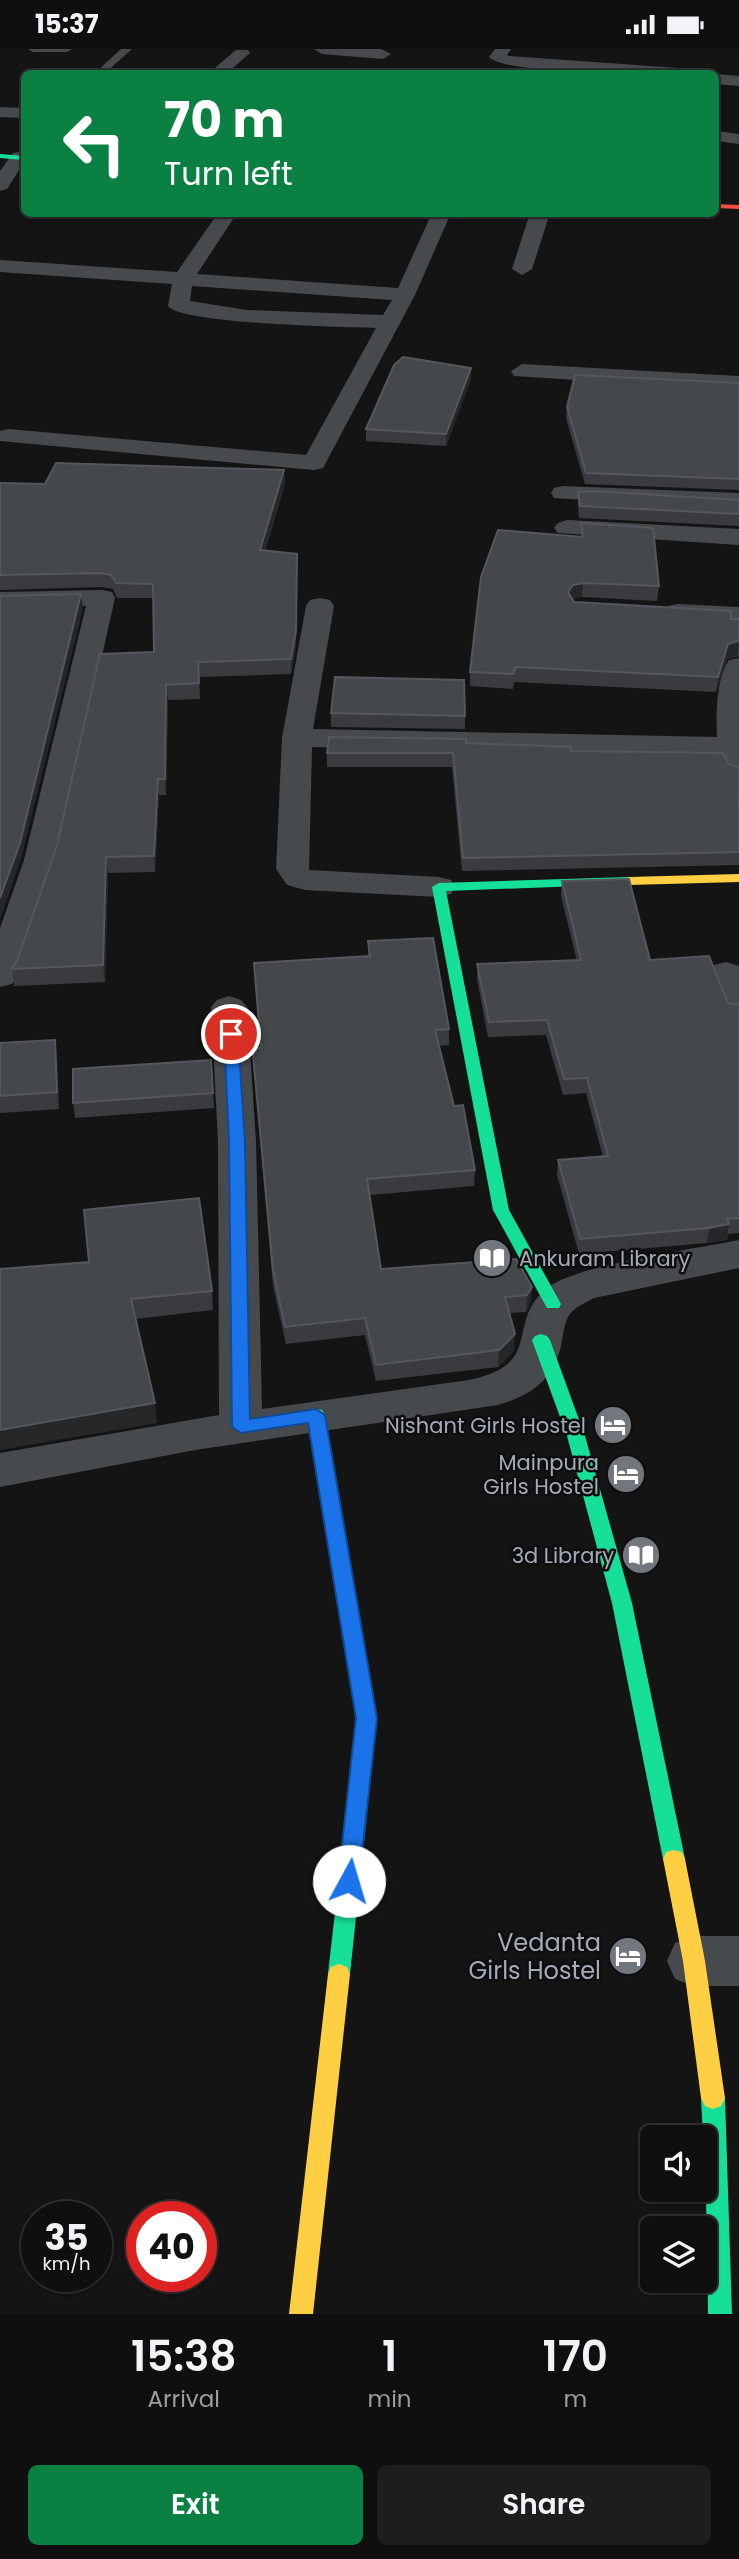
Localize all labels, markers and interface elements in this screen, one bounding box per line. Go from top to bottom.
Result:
text: 15:37 [35,6,99,42]
text: 70 m [164,86,284,154]
icon: left [49,98,140,189]
text: Turn left [164,151,293,196]
pin [201,1004,261,1064]
icon: arrive [212,1015,250,1053]
library icon: Ankuram Library [471,1237,513,1279]
place label: Ankuram Library [519,1244,690,1273]
hotel icon: Nishant Girls Hostel [592,1404,634,1446]
place label: Nishant Girls Hostel [385,1411,586,1440]
place label: Mainpura Girls Hostel [483,1448,599,1501]
hotel icon: Mainpura Girls Hostel [605,1453,647,1495]
library icon: 3d Library [620,1534,662,1576]
place label: 3d Library [512,1541,614,1570]
position arrow [312,1844,386,1918]
place label: Vedanta Girls Hostel [469,1926,601,1987]
hotel icon: Vedanta Girls Hostel [607,1935,649,1977]
map controls [640,2125,717,2293]
button: sound [640,2125,717,2202]
speed limit sign: 40 [126,2201,217,2292]
text: 35 [45,2213,88,2262]
button: layers [640,2216,717,2293]
text: km/h [43,2251,90,2276]
text: 15:38 [131,2327,236,2386]
text: 1 [382,2327,397,2386]
text: 170 [543,2327,608,2386]
text: Arrival [148,2383,220,2415]
text: min [368,2383,412,2415]
text: m [563,2383,587,2415]
button: Exit [28,2465,363,2545]
button: Share [377,2465,711,2545]

